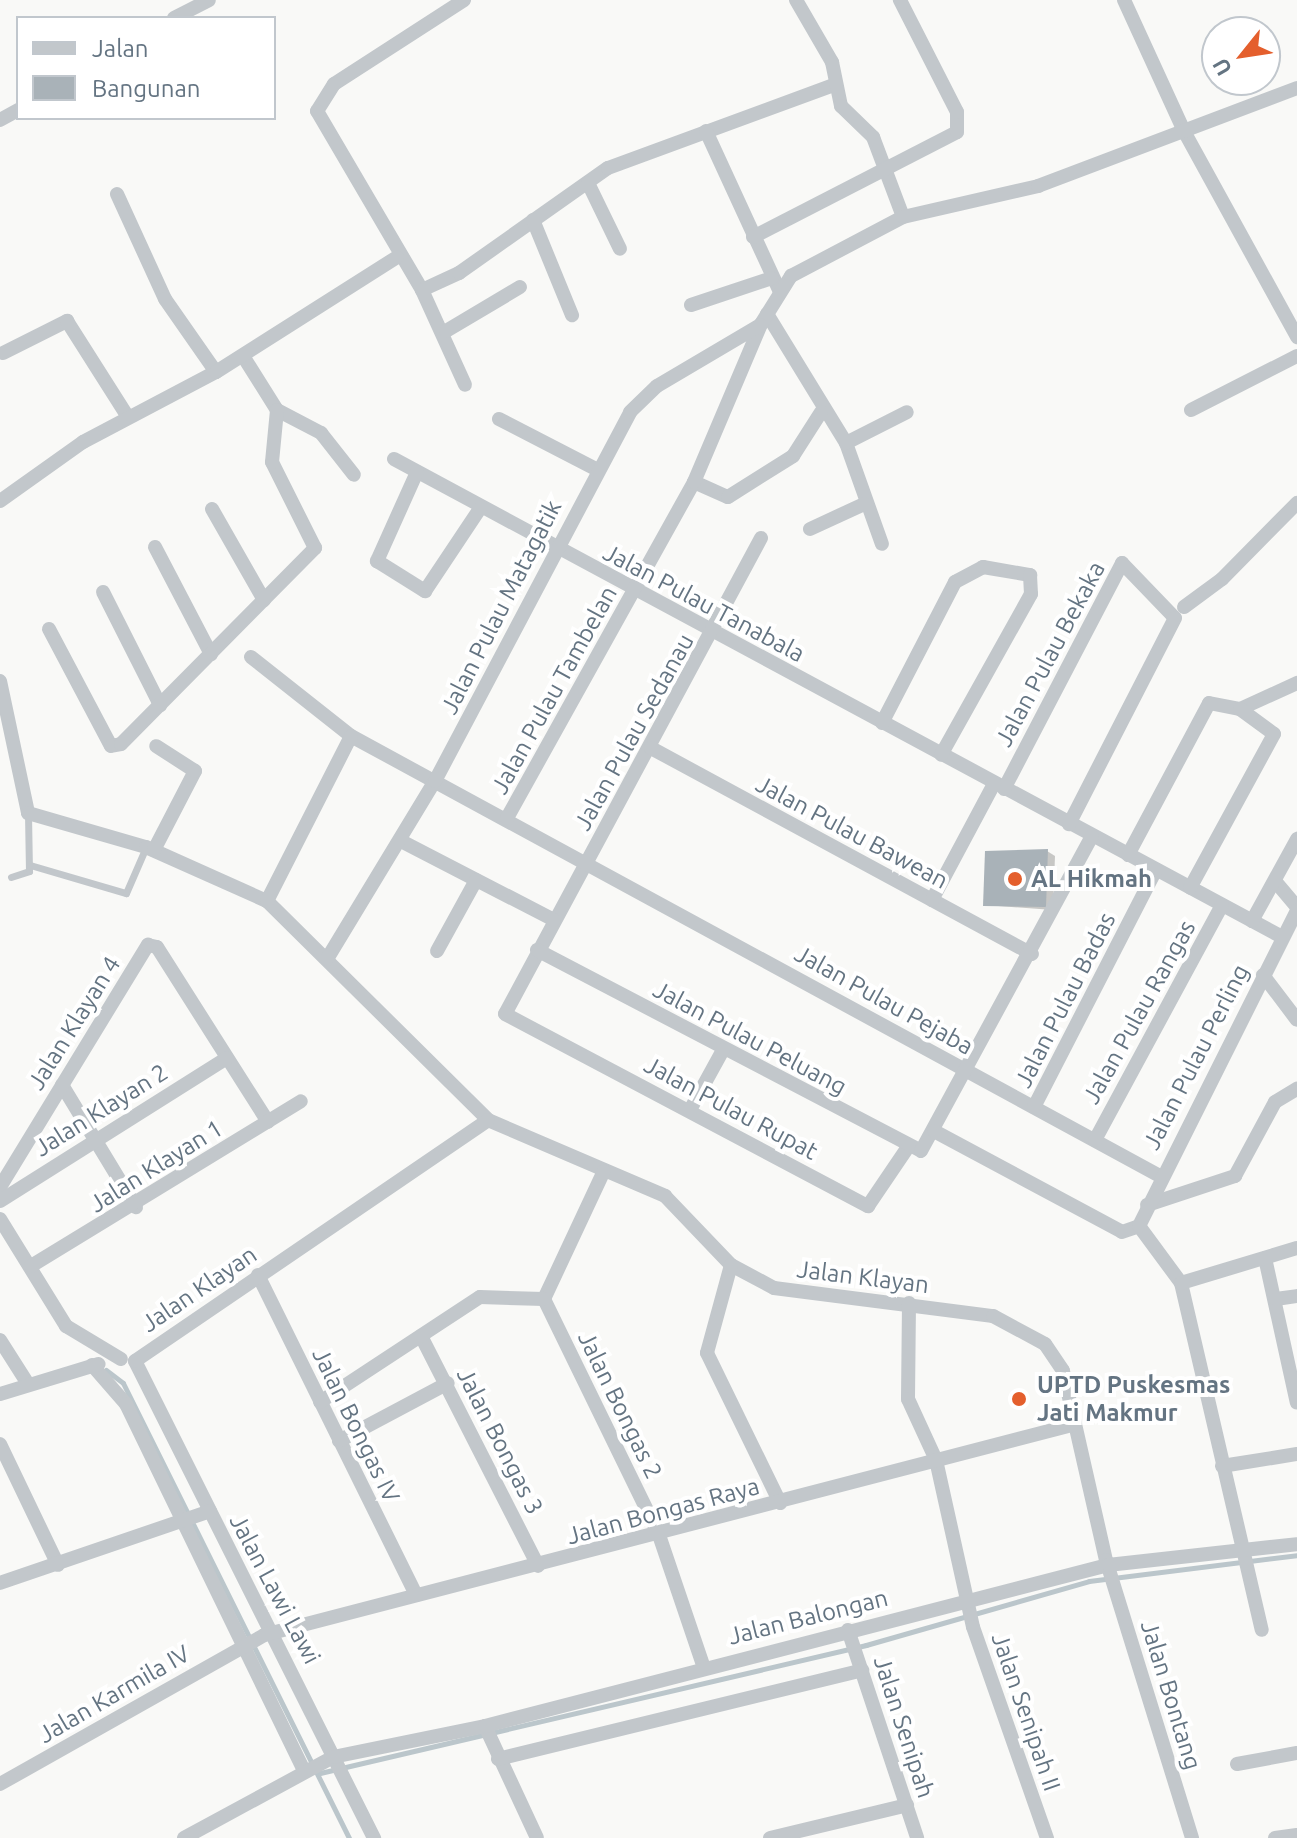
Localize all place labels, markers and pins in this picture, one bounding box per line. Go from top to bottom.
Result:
place label: AL Hikmah [1031,865,1152,893]
marker: AL Hikmah [1006,870,1024,888]
place label: UPTD Puskesmas Jati Makmur [1037,1371,1230,1427]
marker: UPTD Puskesmas Jati Makmur [1008,1388,1030,1410]

